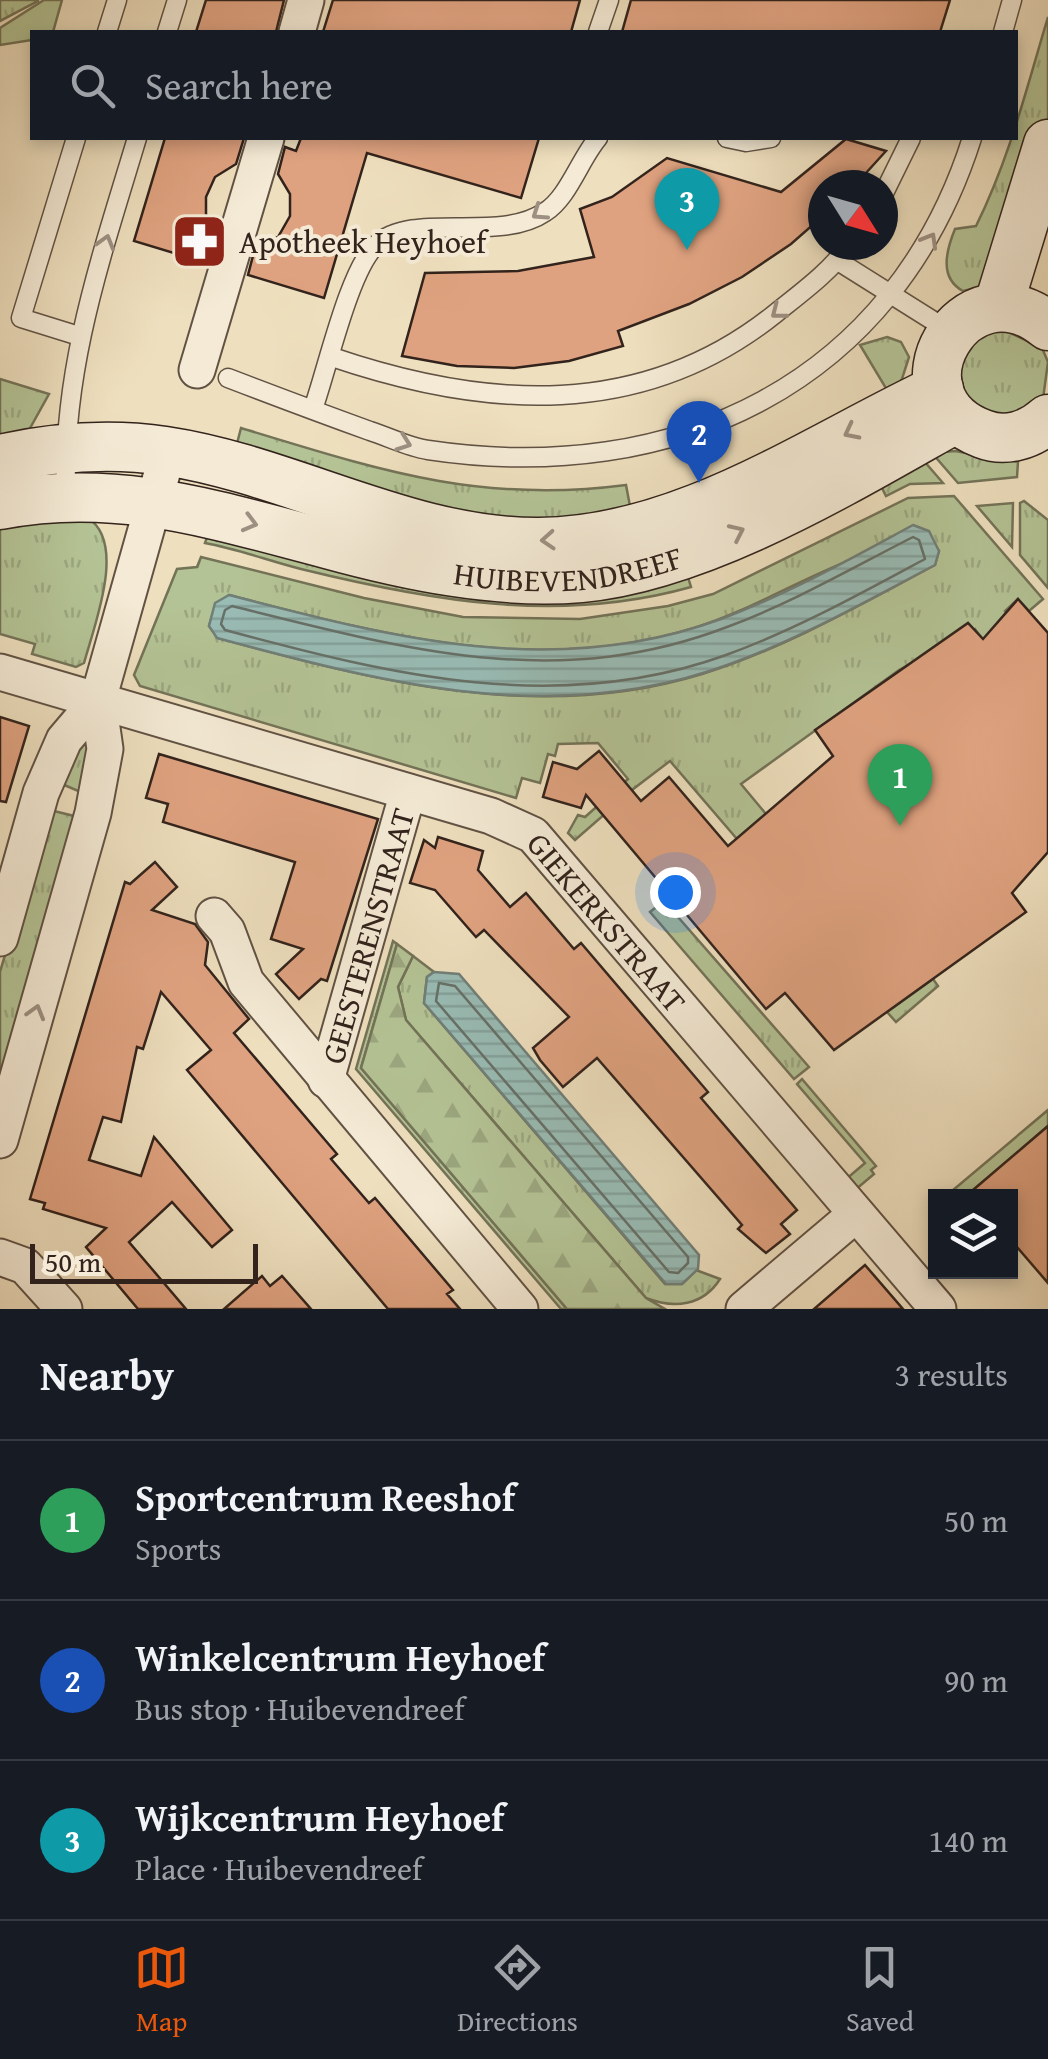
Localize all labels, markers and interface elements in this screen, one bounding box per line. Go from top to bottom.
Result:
search box [30,30,1018,140]
text: Search here [145,57,333,113]
icon: search [65,58,120,113]
pin: 3 [654,168,720,250]
north arrow [808,170,898,260]
one-way arrow [532,201,550,220]
pharmacy icon: Apotheek Heyhoef [170,211,230,271]
place label: Apotheek Heyhoef [239,218,490,265]
one-way arrow [918,232,938,250]
one-way arrow [94,234,115,251]
one-way arrow [771,300,789,317]
pin: 2 [666,400,732,483]
one-way arrow [844,420,862,439]
one-way arrow [395,431,412,452]
one-way arrow [241,512,258,533]
one-way arrow [727,524,745,544]
one-way arrow [540,529,556,551]
street label: HUIBEVENDREEF [451,533,689,603]
pin: 1 [868,744,932,826]
street label: GEESTERENSTRAAT [308,802,426,1069]
street label: GIEKERKSTRAAT [516,821,698,1023]
your location [650,867,701,918]
one-way arrow [25,1004,46,1022]
map controls [928,1189,1018,1279]
button: layers [928,1189,1018,1279]
scale bar [30,1239,258,1284]
text: 50 m [45,1241,101,1282]
text: Nearby [40,1344,174,1405]
text: 3 results [895,1351,1008,1398]
text: Sportcentrum Reeshof [135,1469,515,1525]
text: 1 [64,1497,81,1544]
text: 50 m [944,1497,1008,1544]
text: Sports [135,1525,221,1572]
text: Winkelcentrum Heyhoef [135,1629,545,1685]
text: 2 [64,1657,81,1704]
text: 90 m [944,1657,1008,1704]
text: Bus stop · Huibevendreef [135,1685,465,1732]
text: Wijkcentrum Heyhoef [135,1789,504,1845]
text: 3 [64,1817,81,1864]
text: 140 m [929,1817,1008,1864]
text: Place · Huibevendreef [135,1845,422,1892]
tab: Map [134,1940,189,2041]
tab: Directions [457,1940,578,2041]
tab: Saved [846,1940,914,2041]

